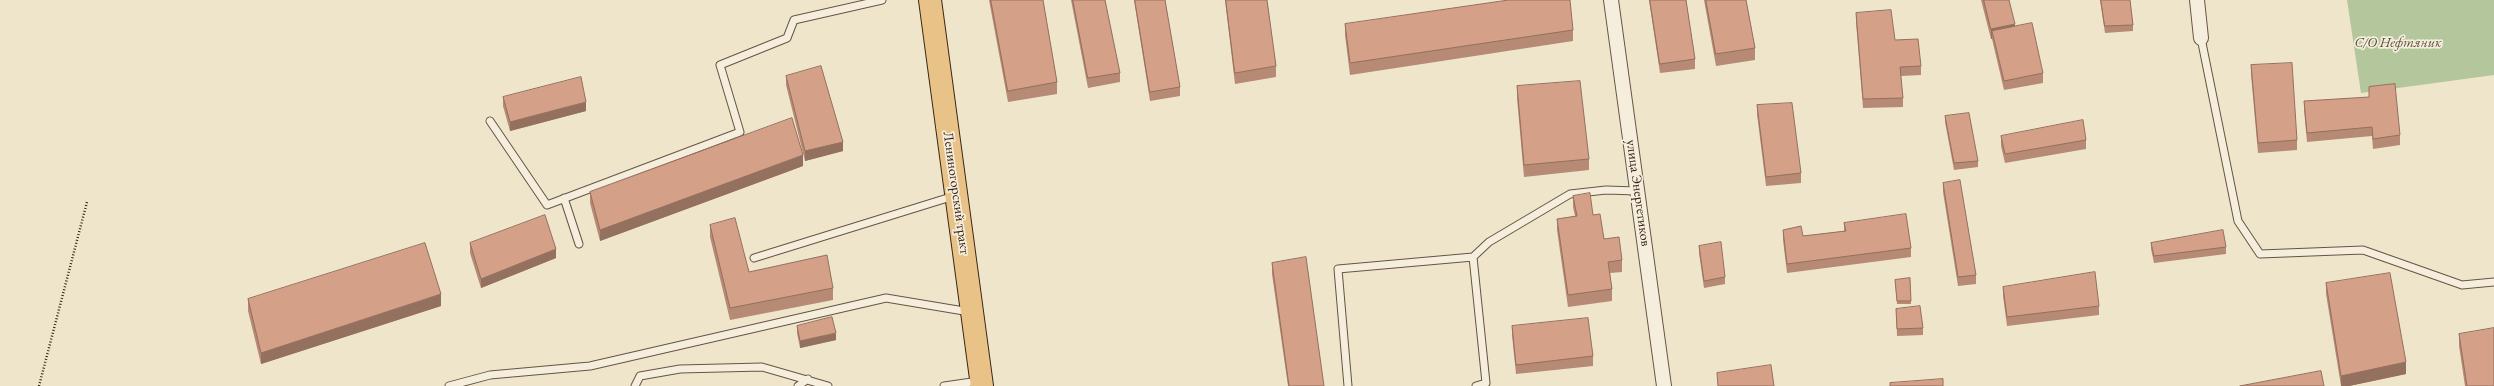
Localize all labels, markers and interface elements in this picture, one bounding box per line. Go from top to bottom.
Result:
park label: С/О Нефтяник [2354,35,2442,51]
street label: Лениногорский тракт [939,130,973,256]
street label: улица Энергетиков [1622,139,1654,247]

